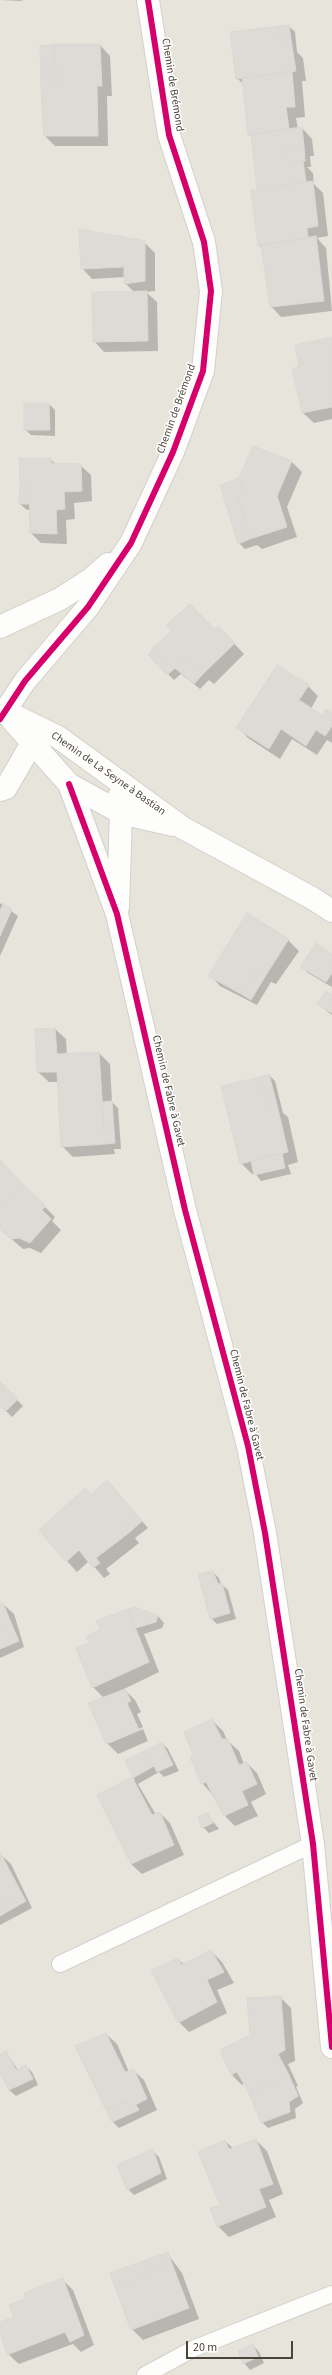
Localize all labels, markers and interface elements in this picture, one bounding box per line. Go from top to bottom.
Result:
street label: Chemin de Brémond [158,37,186,133]
street label: Chemin de Brémond [155,362,199,456]
street label: Chemin de La Seyne à Bastian [48,729,168,819]
street label: Chemin de Fabre à Gavet [149,1034,187,1148]
street label: Chemin de Fabre à Gavet [226,1348,266,1462]
street label: Chemin de Fabre à Gavet [291,1668,319,1782]
scale bar [188,2333,295,2359]
text: 20 m [193,2339,217,2356]

